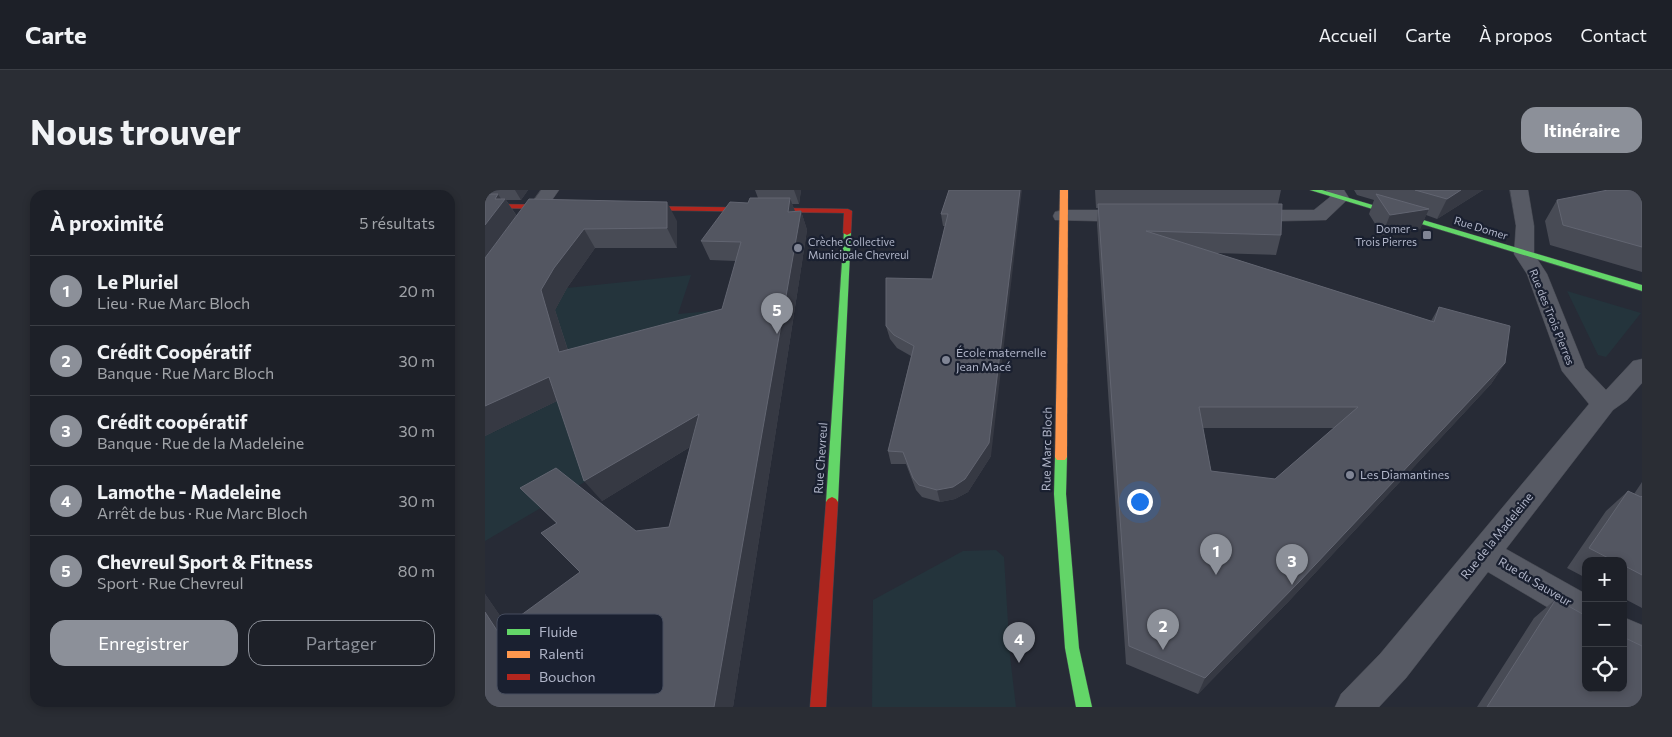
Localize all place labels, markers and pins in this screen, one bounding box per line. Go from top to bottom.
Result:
place label: Domer - Trois Pierres [1355,222,1417,248]
marker: Domer - Trois Pierres [1421,229,1433,241]
place label: Crèche Collective Municipale Chevreul [808,235,909,261]
marker: Crèche Collective Municipale Chevreul [792,242,804,254]
pin: 5 [761,293,793,334]
place label: École maternelle Jean Macé [956,345,1046,374]
marker: École maternelle Jean Macé [940,354,952,366]
place label: Les Diamantines [1360,467,1449,481]
marker: Les Diamantines [1344,469,1356,481]
pin: 1 [1200,534,1232,575]
pin: 3 [1276,544,1308,585]
pin: 2 [1147,609,1179,650]
pin: 4 [1003,622,1035,663]

